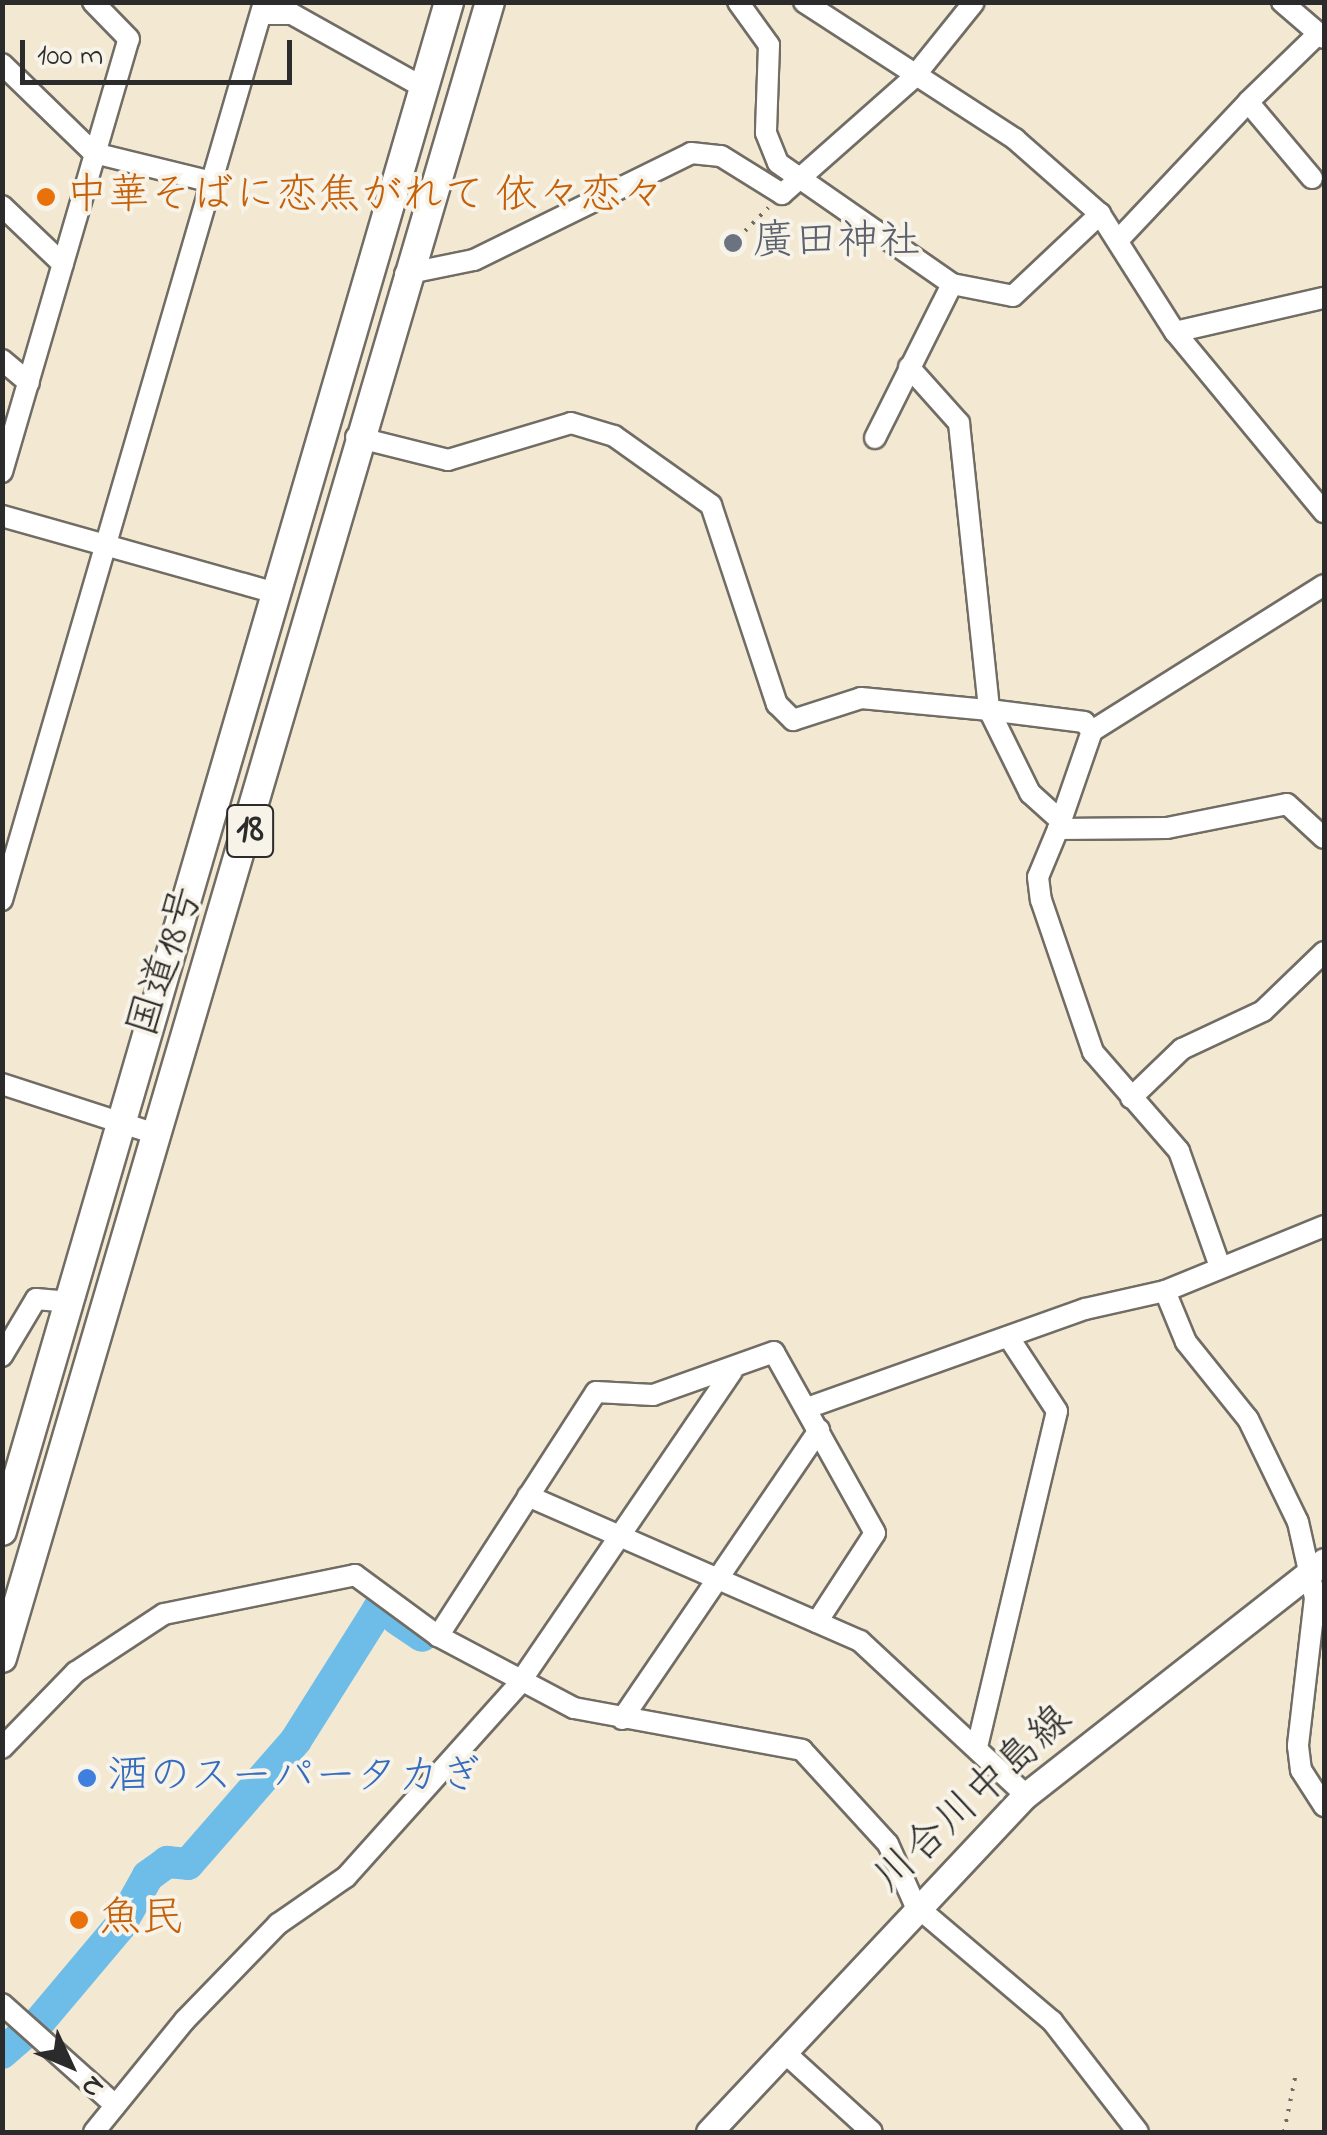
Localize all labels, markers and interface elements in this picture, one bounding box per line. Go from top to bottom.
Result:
scale bar [25,20,298,82]
text: 100 m [37,35,103,79]
place label: 中華そばに恋焦がれて 依々恋々 [66,172,664,222]
marker: 中華そばに恋焦がれて 依々恋々 [35,186,57,208]
place label: 廣田神社 [753,218,921,268]
marker: 廣田神社 [722,232,744,254]
road number: 18 [225,796,275,866]
street label: 国道18号 [119,880,215,1044]
street label: 川合川中島線 [865,1696,1083,1904]
place label: 酒のスーパータカぎ [107,1753,483,1803]
marker: 酒のスーパータカぎ [76,1767,98,1789]
place label: 魚民 [99,1895,183,1945]
marker: 魚民 [68,1909,90,1931]
north arrow [20,2015,120,2115]
text: N [71,2065,113,2107]

